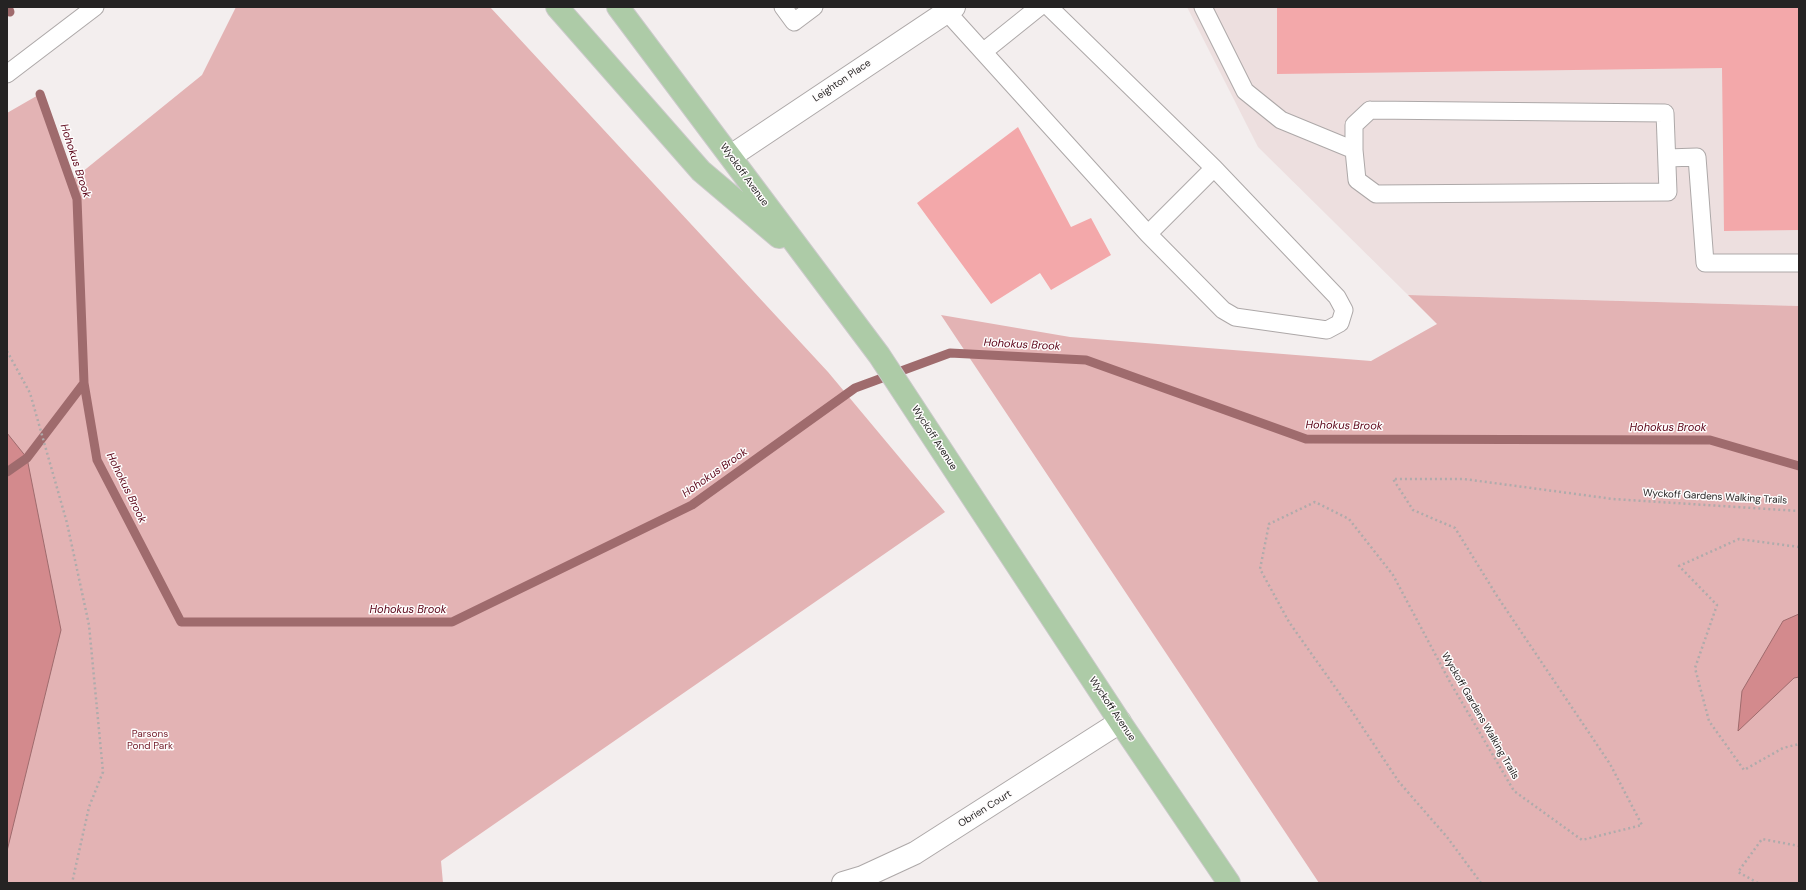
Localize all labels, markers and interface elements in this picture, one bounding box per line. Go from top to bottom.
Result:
street label: Leighton Place [811,57,873,105]
water label: Hohokus Brook [57,122,93,200]
street label: Wyckoff Avenue [717,141,771,209]
water label: Hohokus Brook [983,336,1061,354]
street label: Wyckoff Avenue [909,403,959,473]
water label: Hohokus Brook [1305,419,1383,433]
water label: Hohokus Brook [1630,421,1706,435]
water label: Hohokus Brook [680,446,750,500]
water label: Hohokus Brook [103,451,149,525]
street label: Wyckoff Gardens Walking Trails [1643,487,1787,507]
water label: Hohokus Brook [370,603,446,617]
street label: Wyckoff Gardens Walking Trails [1439,650,1521,782]
street label: Wyckoff Avenue [1086,675,1138,743]
park label: Parsons Pond Park [127,728,173,752]
street label: Obrien Court [956,788,1014,830]

